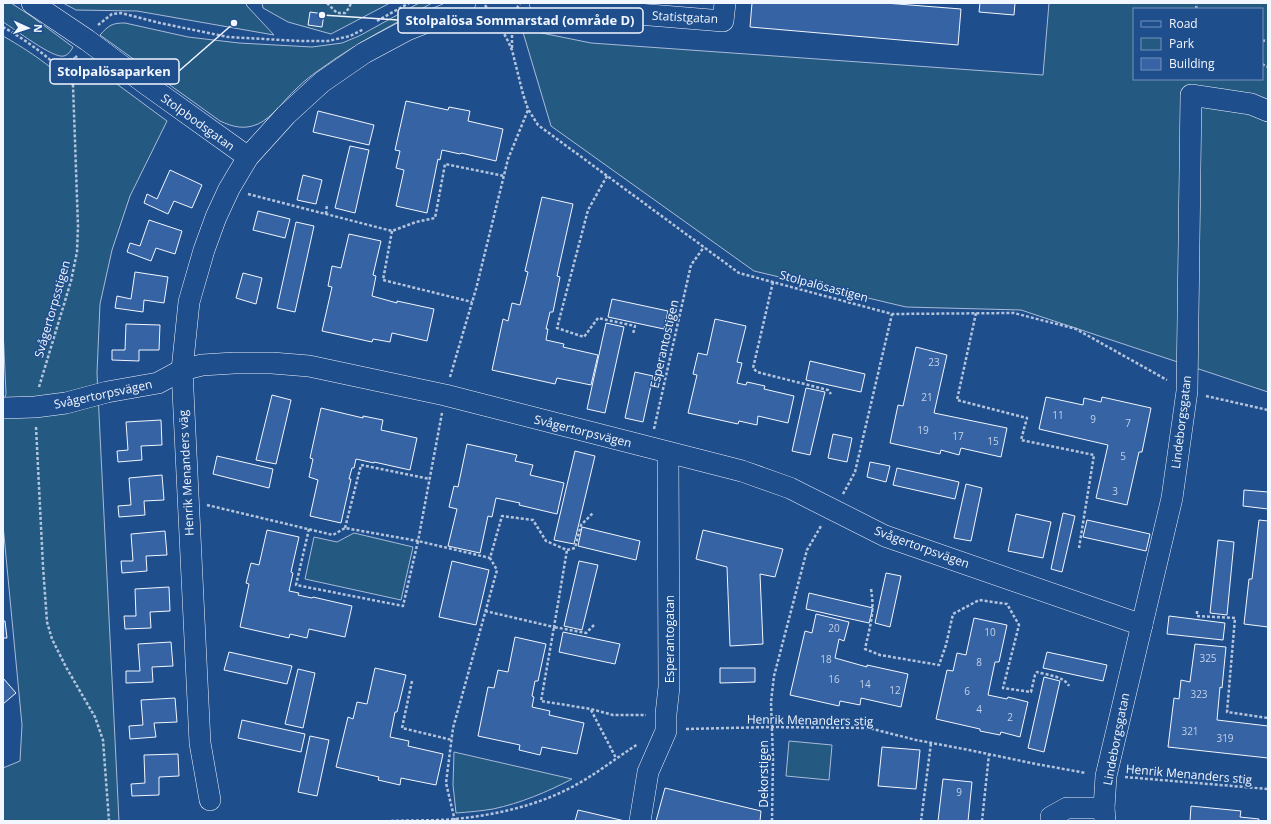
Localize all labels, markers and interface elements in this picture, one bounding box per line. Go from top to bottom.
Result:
street label: Statistgatan [651,7,719,27]
north arrow [8,8,48,48]
callout: Stolpalösa Sommarstad (område D) [398,8,643,33]
legend [1133,8,1263,80]
text: Stolpalösa Sommarstad (område D) [406,11,634,29]
text: Road [1169,15,1198,32]
text: N [31,24,46,33]
text: Park [1169,35,1195,52]
text: Building [1169,55,1215,72]
callout: Stolpalösaparken [50,59,179,84]
text: Stolpalösaparken [57,62,171,80]
street label: Stolpbodsgatan [158,89,238,155]
street label: Svågertorpsstigen [30,258,74,360]
street label: Stolpalösastigen [778,266,870,306]
street label: Esperantostigen [646,298,682,390]
house number: 23 [928,355,940,369]
street label: Lindeborgsgatan [1167,374,1195,470]
street label: Svågertorpsvägen [52,375,154,413]
house number: 21 [921,390,933,404]
house number: 11 [1052,408,1064,422]
street label: Henrik Menanders väg [174,409,198,536]
street label: Svågertorpsvägen [532,411,634,451]
house number: 9 [1090,412,1096,426]
house number: 7 [1125,416,1131,430]
house number: 19 [917,423,929,437]
house number: 17 [952,429,964,443]
house number: 15 [987,434,999,448]
house number: 5 [1120,449,1126,463]
house number: 3 [1112,484,1118,498]
street label: Svågertorpsvägen [872,522,972,572]
street label: Esperantogatan [661,595,678,683]
house number: 20 [828,621,840,635]
house number: 10 [984,625,996,639]
house number: 325 [1199,651,1217,665]
house number: 18 [820,652,832,666]
house number: 8 [976,655,982,669]
house number: 16 [828,672,840,686]
house number: 14 [859,677,871,691]
house number: 12 [889,683,901,697]
house number: 6 [964,684,970,698]
house number: 323 [1190,687,1208,701]
street label: Lindeborgsgatan [1099,691,1133,787]
house number: 4 [976,702,982,716]
street label: Henrik Menanders stig [747,710,874,730]
house number: 2 [1007,710,1013,724]
house number: 321 [1181,724,1199,738]
house number: 319 [1216,731,1234,745]
street label: Dekorstigen [755,740,772,808]
street label: Henrik Menanders stig [1125,760,1253,788]
house number: 9 [956,785,962,799]

